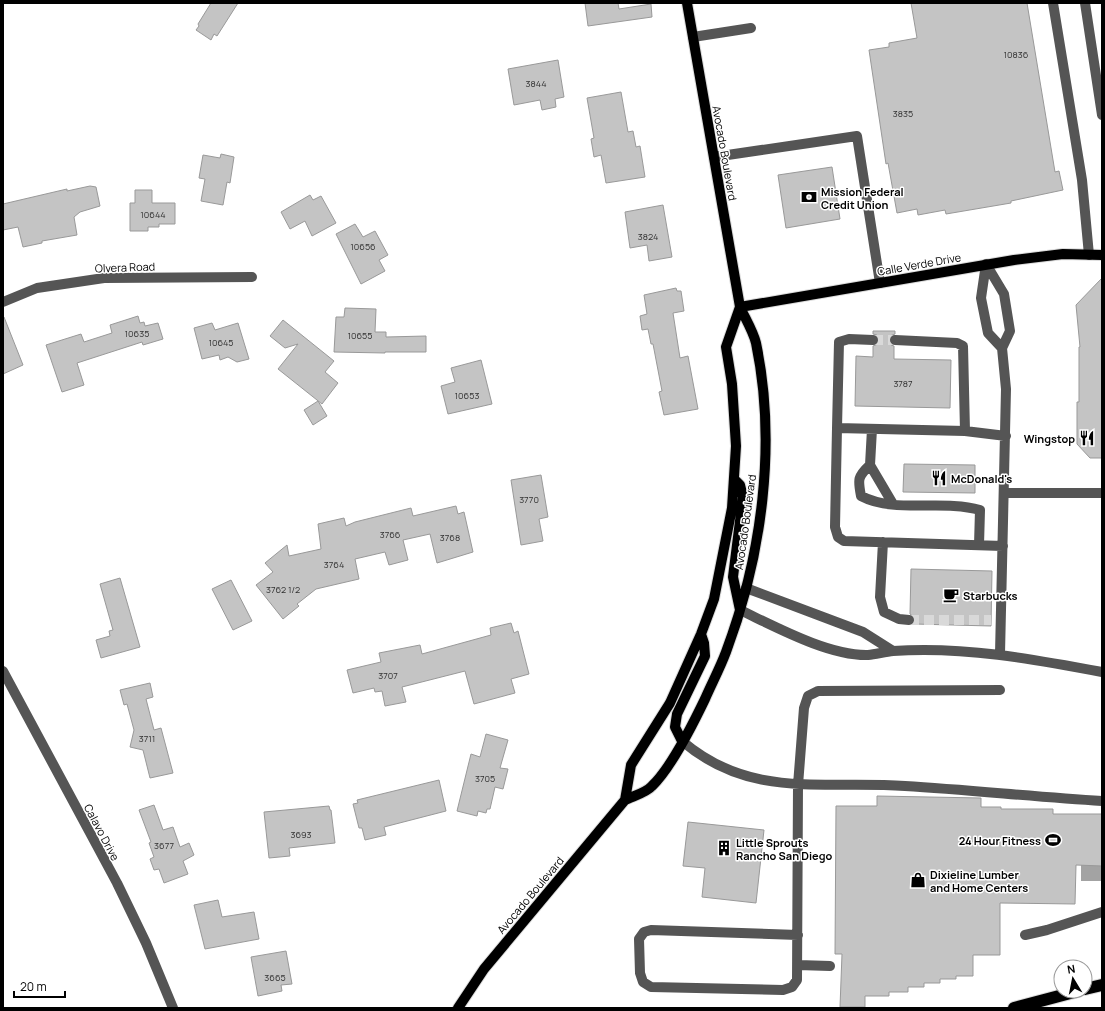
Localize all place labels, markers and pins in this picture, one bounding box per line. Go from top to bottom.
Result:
place label: Mission Federal Credit Union [821,184,904,212]
bank icon: Mission Federal Credit Union [800,188,818,206]
restaurant icon: Wingstop [1078,429,1096,447]
place label: Wingstop [1024,431,1075,446]
restaurant icon: McDonald's [930,469,948,487]
place label: McDonald's [951,471,1012,486]
cafe icon: Starbucks [942,586,960,604]
place label: Starbucks [963,588,1018,603]
sports icon: 24 Hour Fitness [1044,831,1062,849]
place label: 24 Hour Fitness [959,833,1041,848]
place label: Little Sprouts Rancho San Diego [736,835,832,863]
building icon: Little Sprouts Rancho San Diego [715,839,733,857]
place label: Dixieline Lumber and Home Centers [930,867,1028,895]
shop icon: Dixieline Lumber and Home Centers [909,871,927,889]

